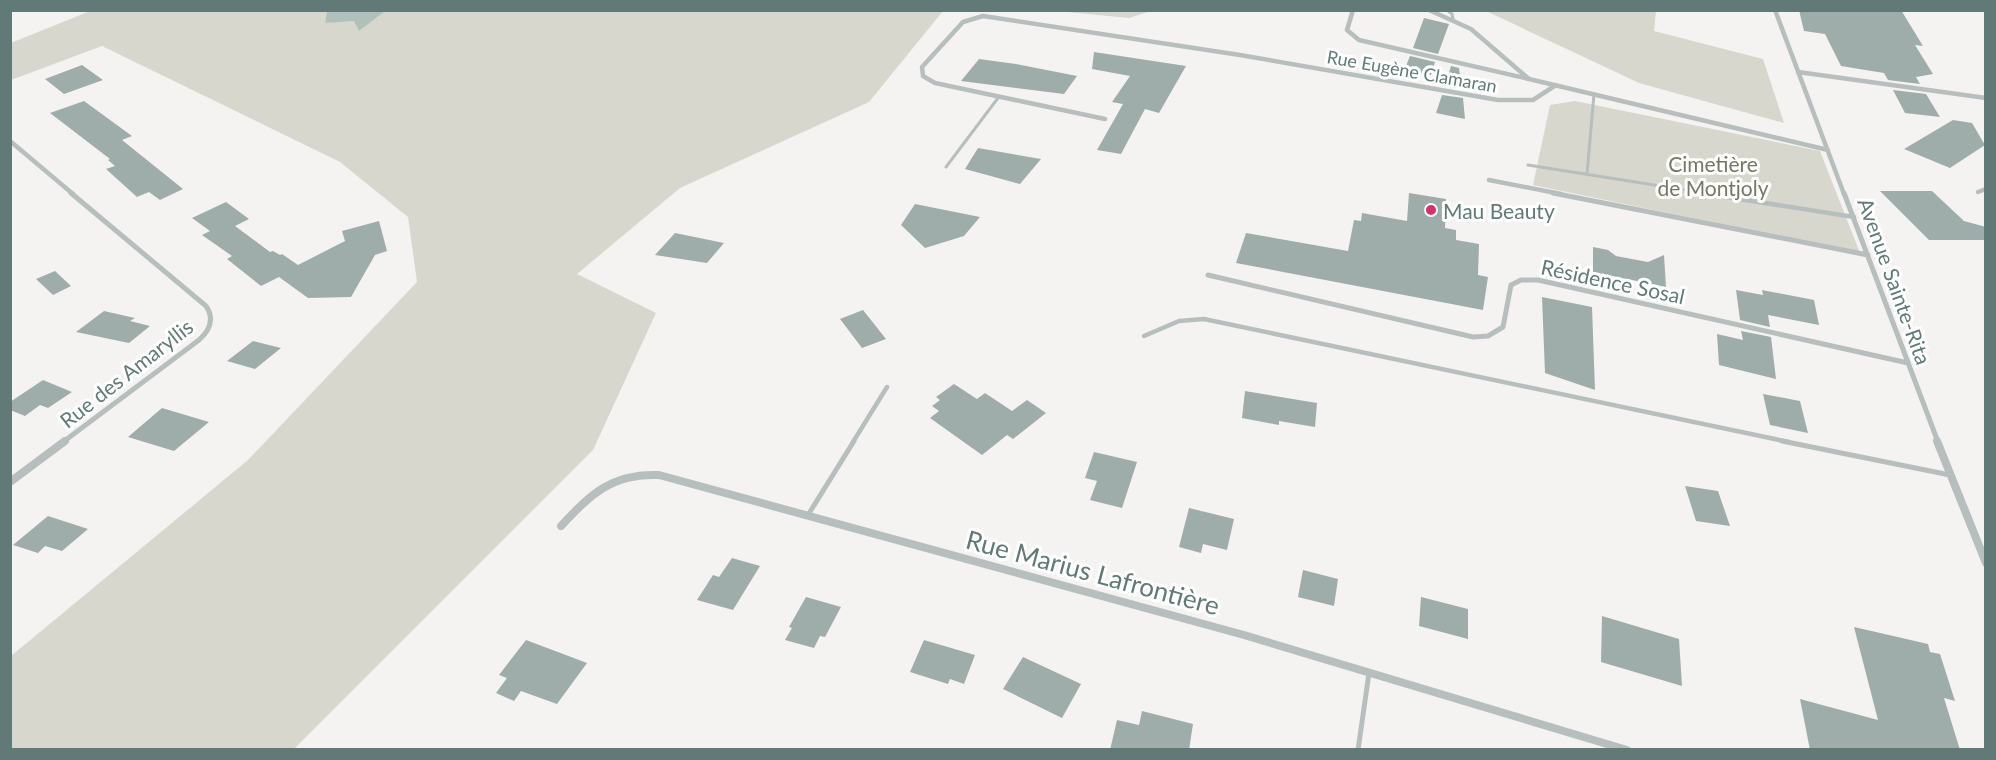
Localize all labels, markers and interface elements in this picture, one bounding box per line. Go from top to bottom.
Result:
street label: Rue Eugène Clamaran [1325,45,1499,97]
park label: Cimetière de Montjoly [1657,151,1769,200]
street label: Avenue Sainte-Rita [1853,194,1937,368]
place label: Mau Beauty [1443,198,1555,223]
marker: Mau Beauty [1424,203,1438,217]
street label: Résidence Sosal [1539,254,1687,308]
street label: Rue des Amaryllis [55,313,197,433]
street label: Rue Marius Lafrontière [963,523,1223,621]

